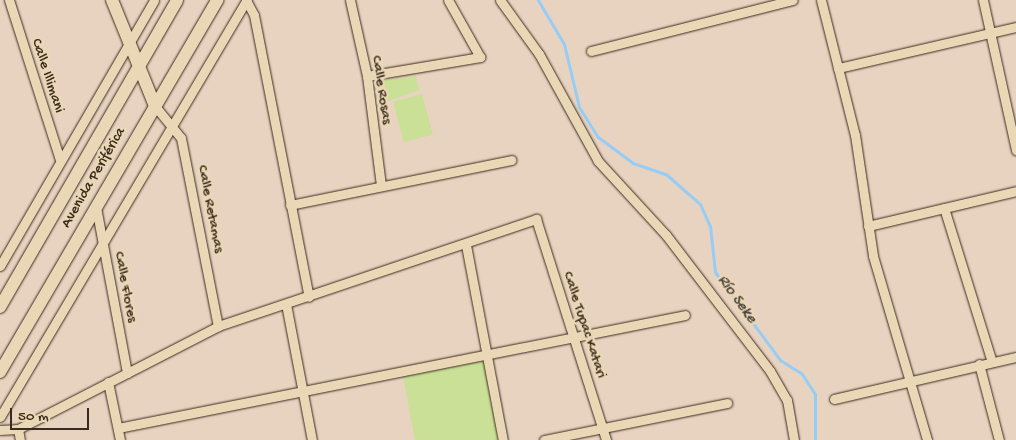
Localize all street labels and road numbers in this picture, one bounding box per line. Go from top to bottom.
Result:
street label: Calle Illimani [27,37,67,115]
street label: Calle Rosas [367,54,395,126]
street label: Avenida Periférica [58,125,130,231]
street label: Calle Retamas [193,164,227,254]
street label: Calle Flores [109,250,141,324]
street label: Calle Tupac Katari [558,269,610,381]

